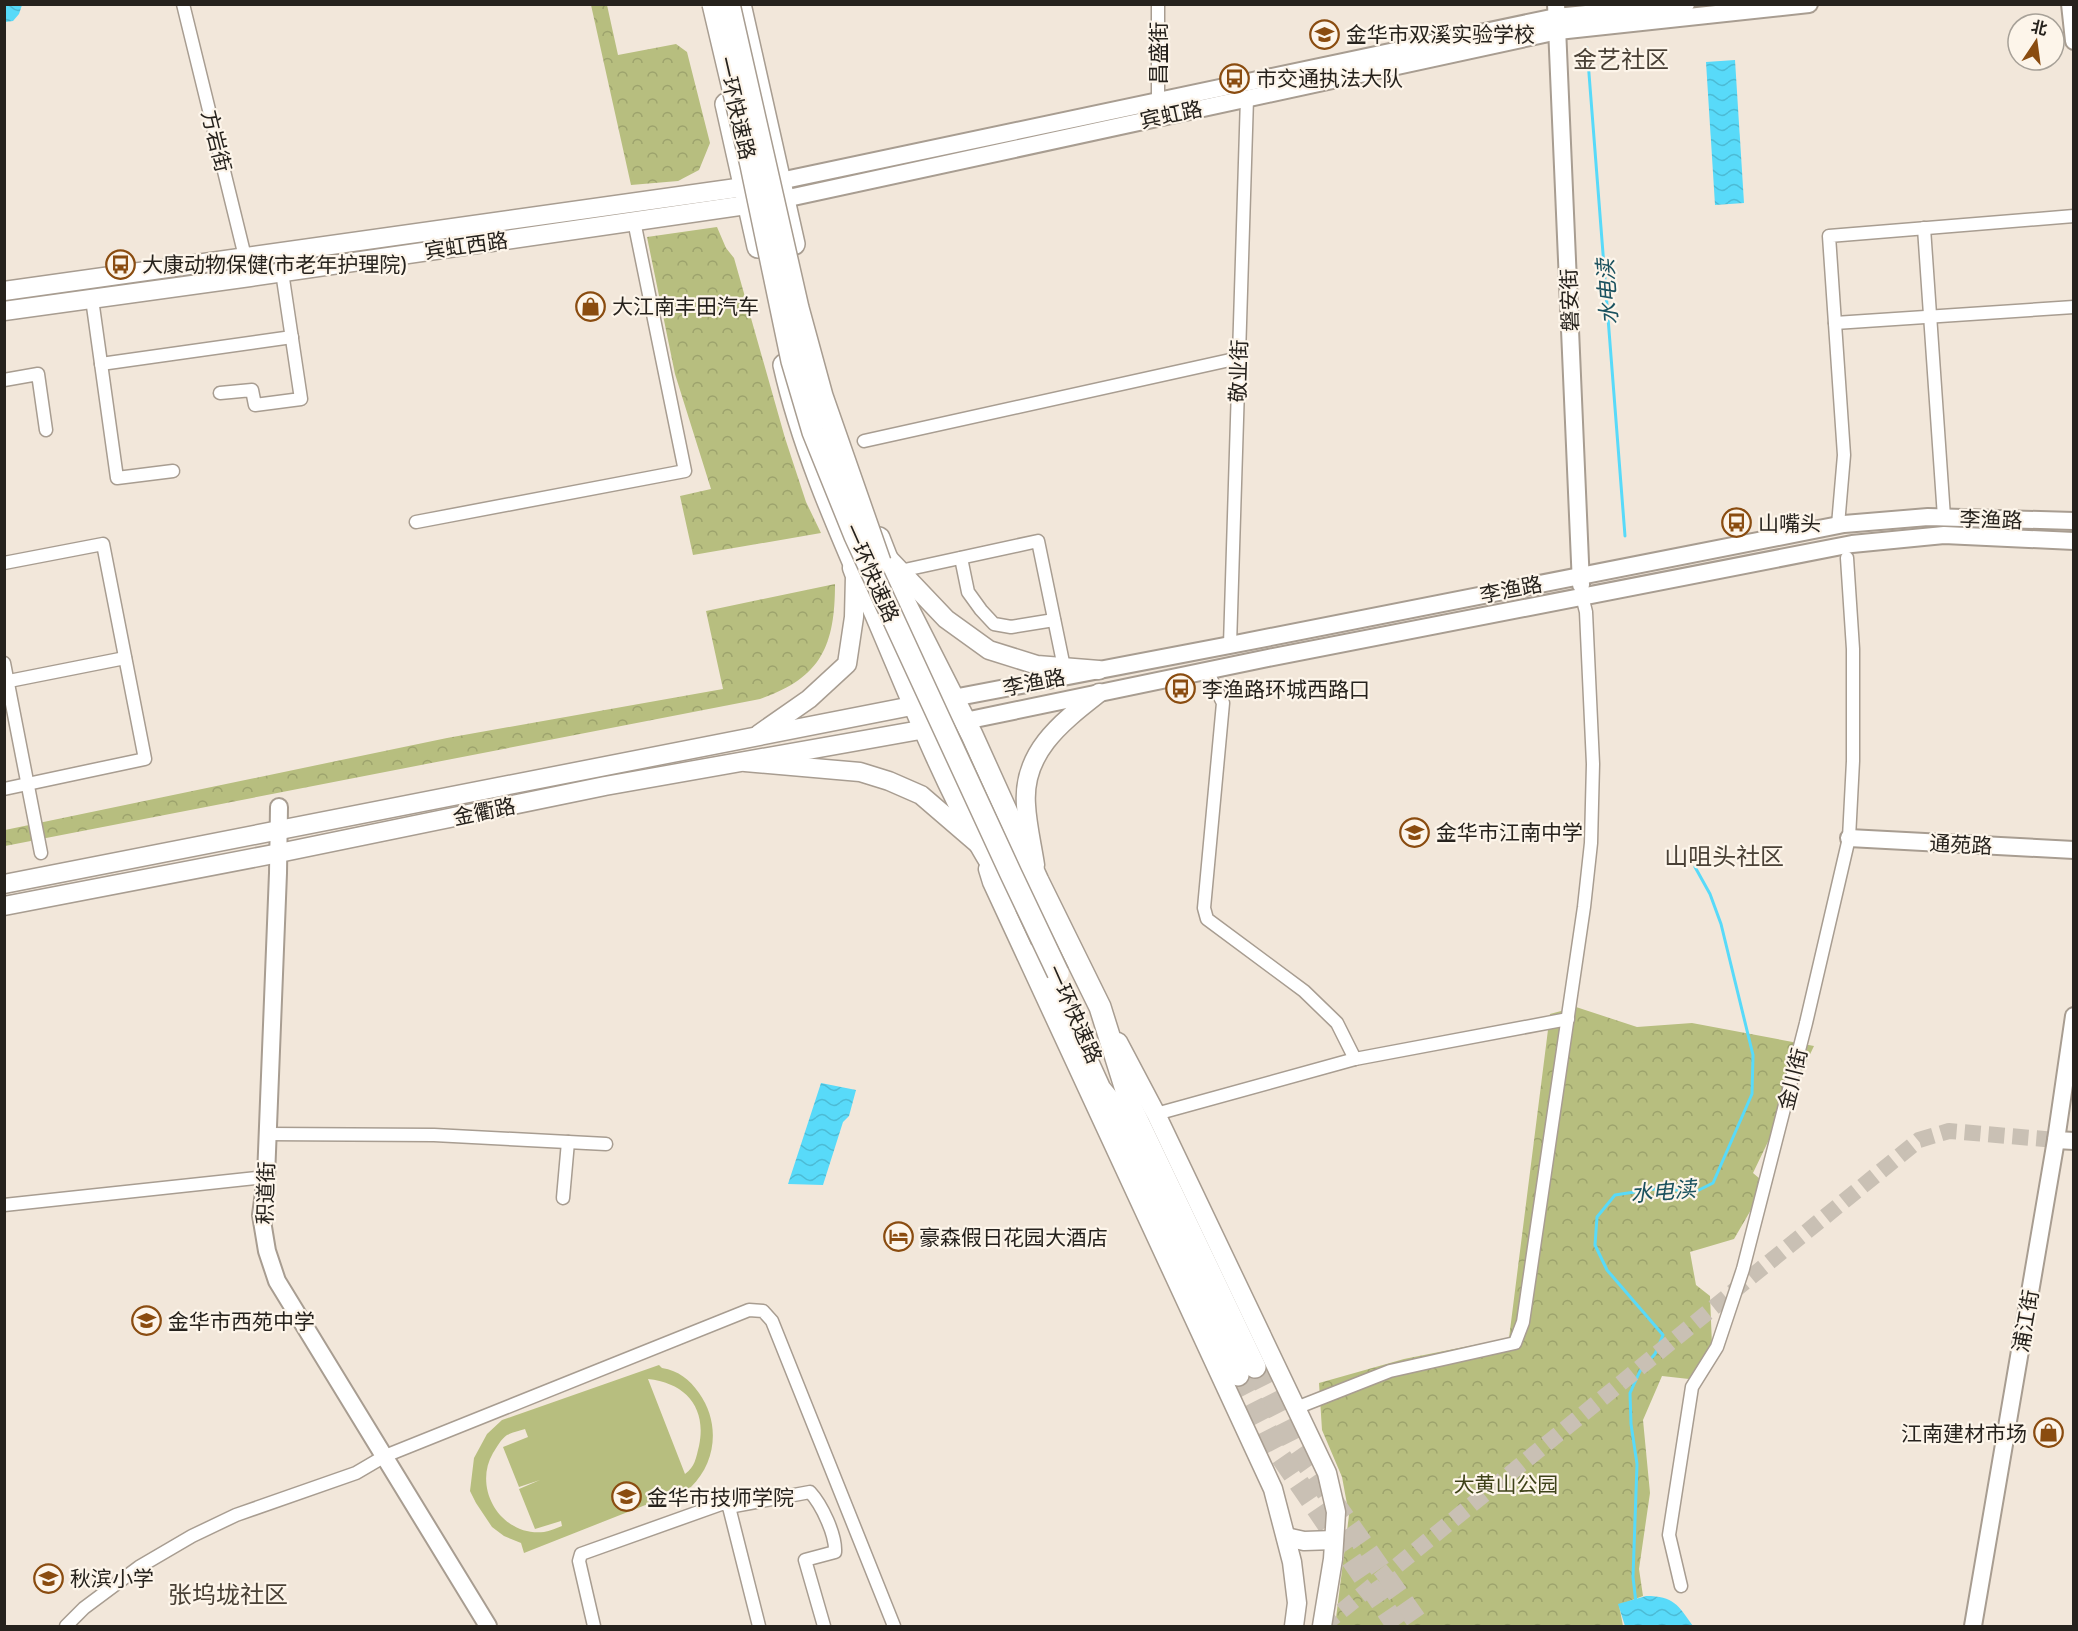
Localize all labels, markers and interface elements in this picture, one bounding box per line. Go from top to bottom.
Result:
north arrow [2006,12,2066,72]
text: 北 [2029,15,2050,40]
school or university icon: 金华市双溪实验学校 [1309,18,1341,50]
place label: 金华市双溪实验学校 [1346,20,1535,48]
street label: 昌盛街 [1144,22,1172,85]
district label: 金艺社区 [1573,42,1669,75]
street label: 一环快速路 [712,54,762,162]
bus stop icon: 市交通执法大队 [1219,62,1251,94]
place label: 市交通执法大队 [1256,64,1403,92]
street label: 宾虹路 [1137,94,1205,134]
street label: 方岩街 [196,107,238,175]
street label: 宾虹西路 [422,225,510,265]
bus stop icon: 大康动物保健(市老年护理院) [105,248,137,280]
place label: 大康动物保健(市老年护理院) [142,250,407,278]
water label: 水电渎 [1589,256,1623,326]
street label: 磐安街 [1554,268,1584,332]
shop icon: 大江南丰田汽车 [575,290,607,322]
place label: 大江南丰田汽车 [612,292,759,320]
street label: 敬业街 [1223,339,1253,403]
street label: 李渔路 [1959,504,2023,534]
bus stop icon: 山嘴头 [1721,507,1753,539]
place label: 山嘴头 [1758,509,1821,537]
street label: 一环快速路 [838,519,906,627]
street label: 李渔路 [1477,569,1545,609]
street label: 李渔路 [1000,662,1068,702]
bus stop icon: 李渔路环城西路口 [1165,673,1197,705]
place label: 李渔路环城西路口 [1202,675,1370,703]
street label: 金衢路 [450,791,518,831]
school or university icon: 金华市江南中学 [1399,816,1431,848]
place label: 金华市江南中学 [1436,818,1583,846]
street label: 通苑路 [1929,828,1993,860]
district label: 山咀头社区 [1664,839,1784,872]
street label: 一环快速路 [1041,960,1109,1068]
street label: 金川街 [1771,1045,1813,1113]
street label: 积道街 [250,1161,280,1225]
water label: 水电渎 [1629,1172,1699,1208]
hotel icon: 豪森假日花园大酒店 [882,1221,914,1253]
place label: 豪森假日花园大酒店 [919,1223,1108,1251]
street label: 浦江街 [2006,1288,2044,1354]
school or university icon: 金华市西苑中学 [131,1305,163,1337]
place label: 金华市西苑中学 [168,1307,315,1335]
shop icon: 江南建材市场 [2032,1417,2064,1449]
place label: 江南建材市场 [1901,1419,2027,1447]
park label: 大黄山公园 [1454,1470,1559,1498]
school or university icon: 金华市技师学院 [610,1481,642,1513]
place label: 金华市技师学院 [647,1483,794,1511]
school or university icon: 秋滨小学 [33,1562,65,1594]
place label: 秋滨小学 [70,1564,154,1592]
district label: 张坞垅社区 [168,1577,288,1610]

